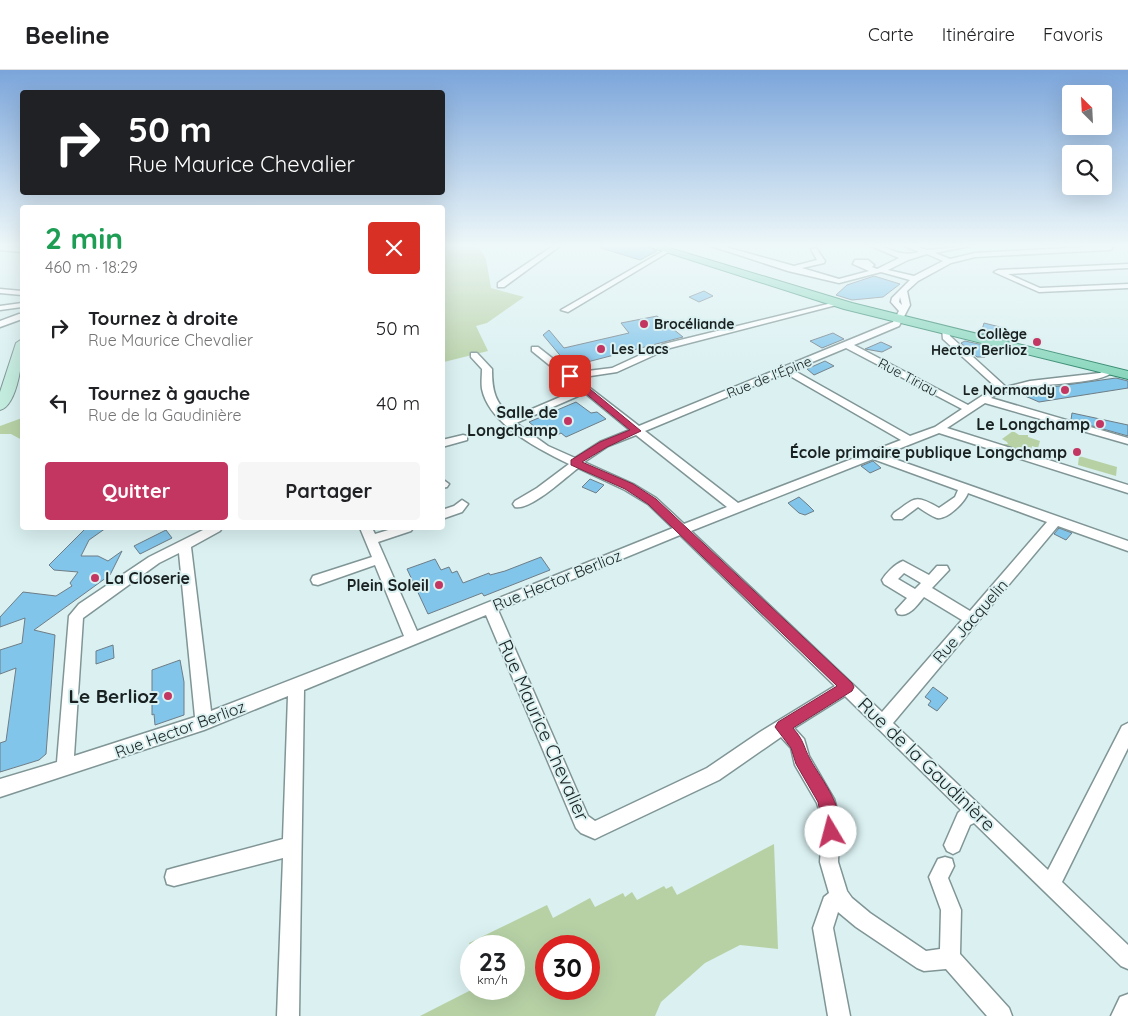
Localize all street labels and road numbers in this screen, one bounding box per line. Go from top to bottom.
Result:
street label: Rue de l'Épine [724,352,814,402]
street label: Rue Tiriau [875,354,941,400]
street label: Rue Hector Berlioz [490,545,624,615]
street label: Rue Jacquelin [928,575,1012,667]
street label: Rue Maurice Chevalier [493,636,595,825]
street label: Rue de la Gaudinière [853,692,1001,836]
street label: Rue Hector Berlioz [112,696,248,762]

